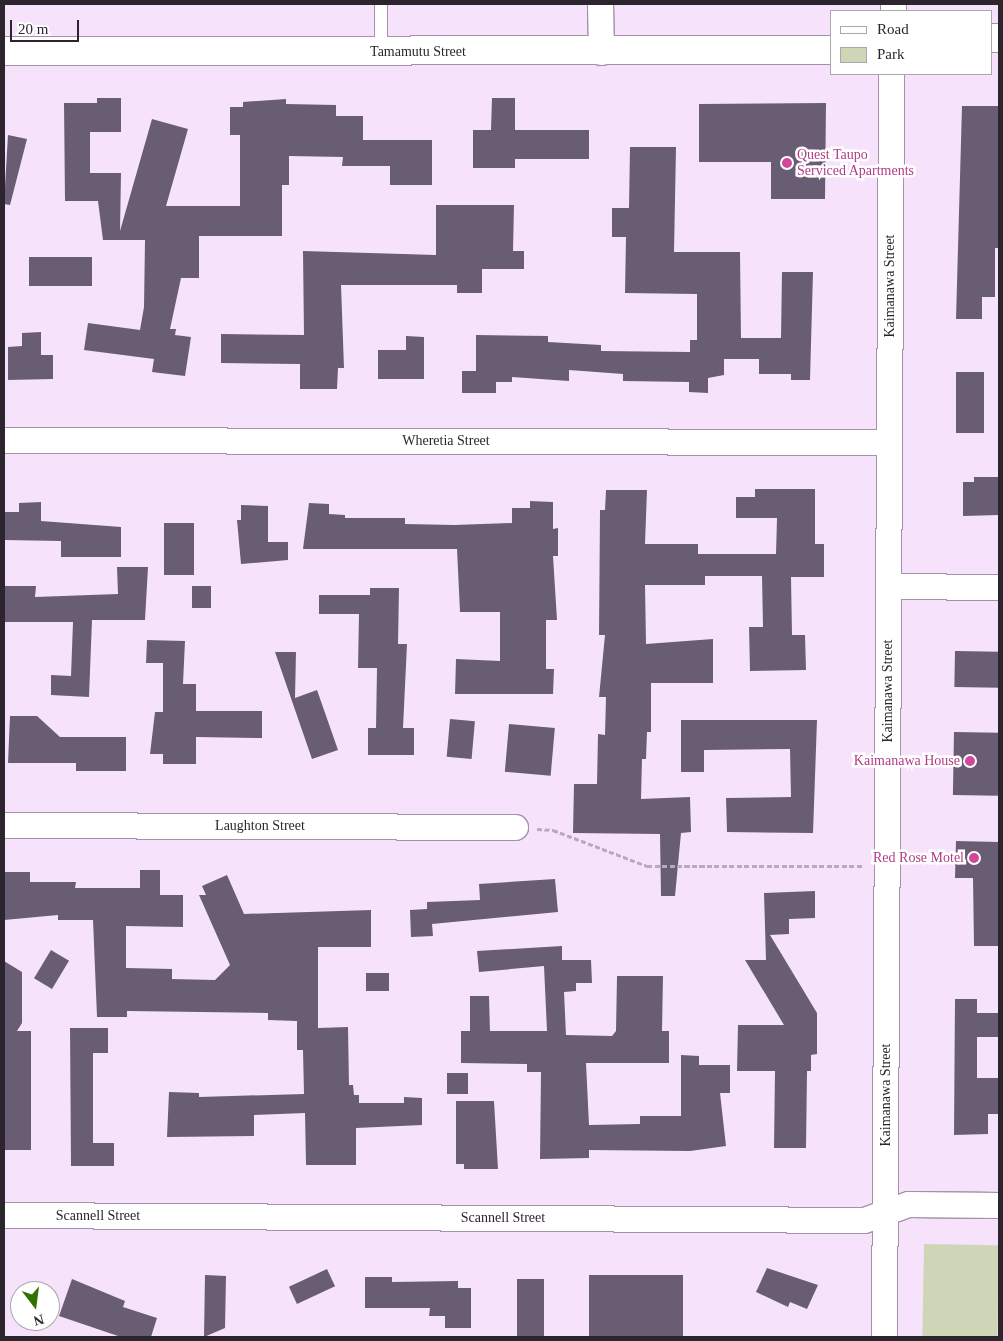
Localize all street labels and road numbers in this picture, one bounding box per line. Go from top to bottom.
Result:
street label: Tamamutu Street [370,44,466,60]
street label: Kaimanawa Street [882,234,898,338]
street label: Wheretia Street [402,433,490,449]
street label: Kaimanawa Street [880,639,896,743]
street label: Laughton Street [215,818,305,834]
street label: Kaimanawa Street [878,1043,894,1147]
street label: Scannell Street [56,1208,140,1224]
street label: Scannell Street [461,1210,545,1226]

